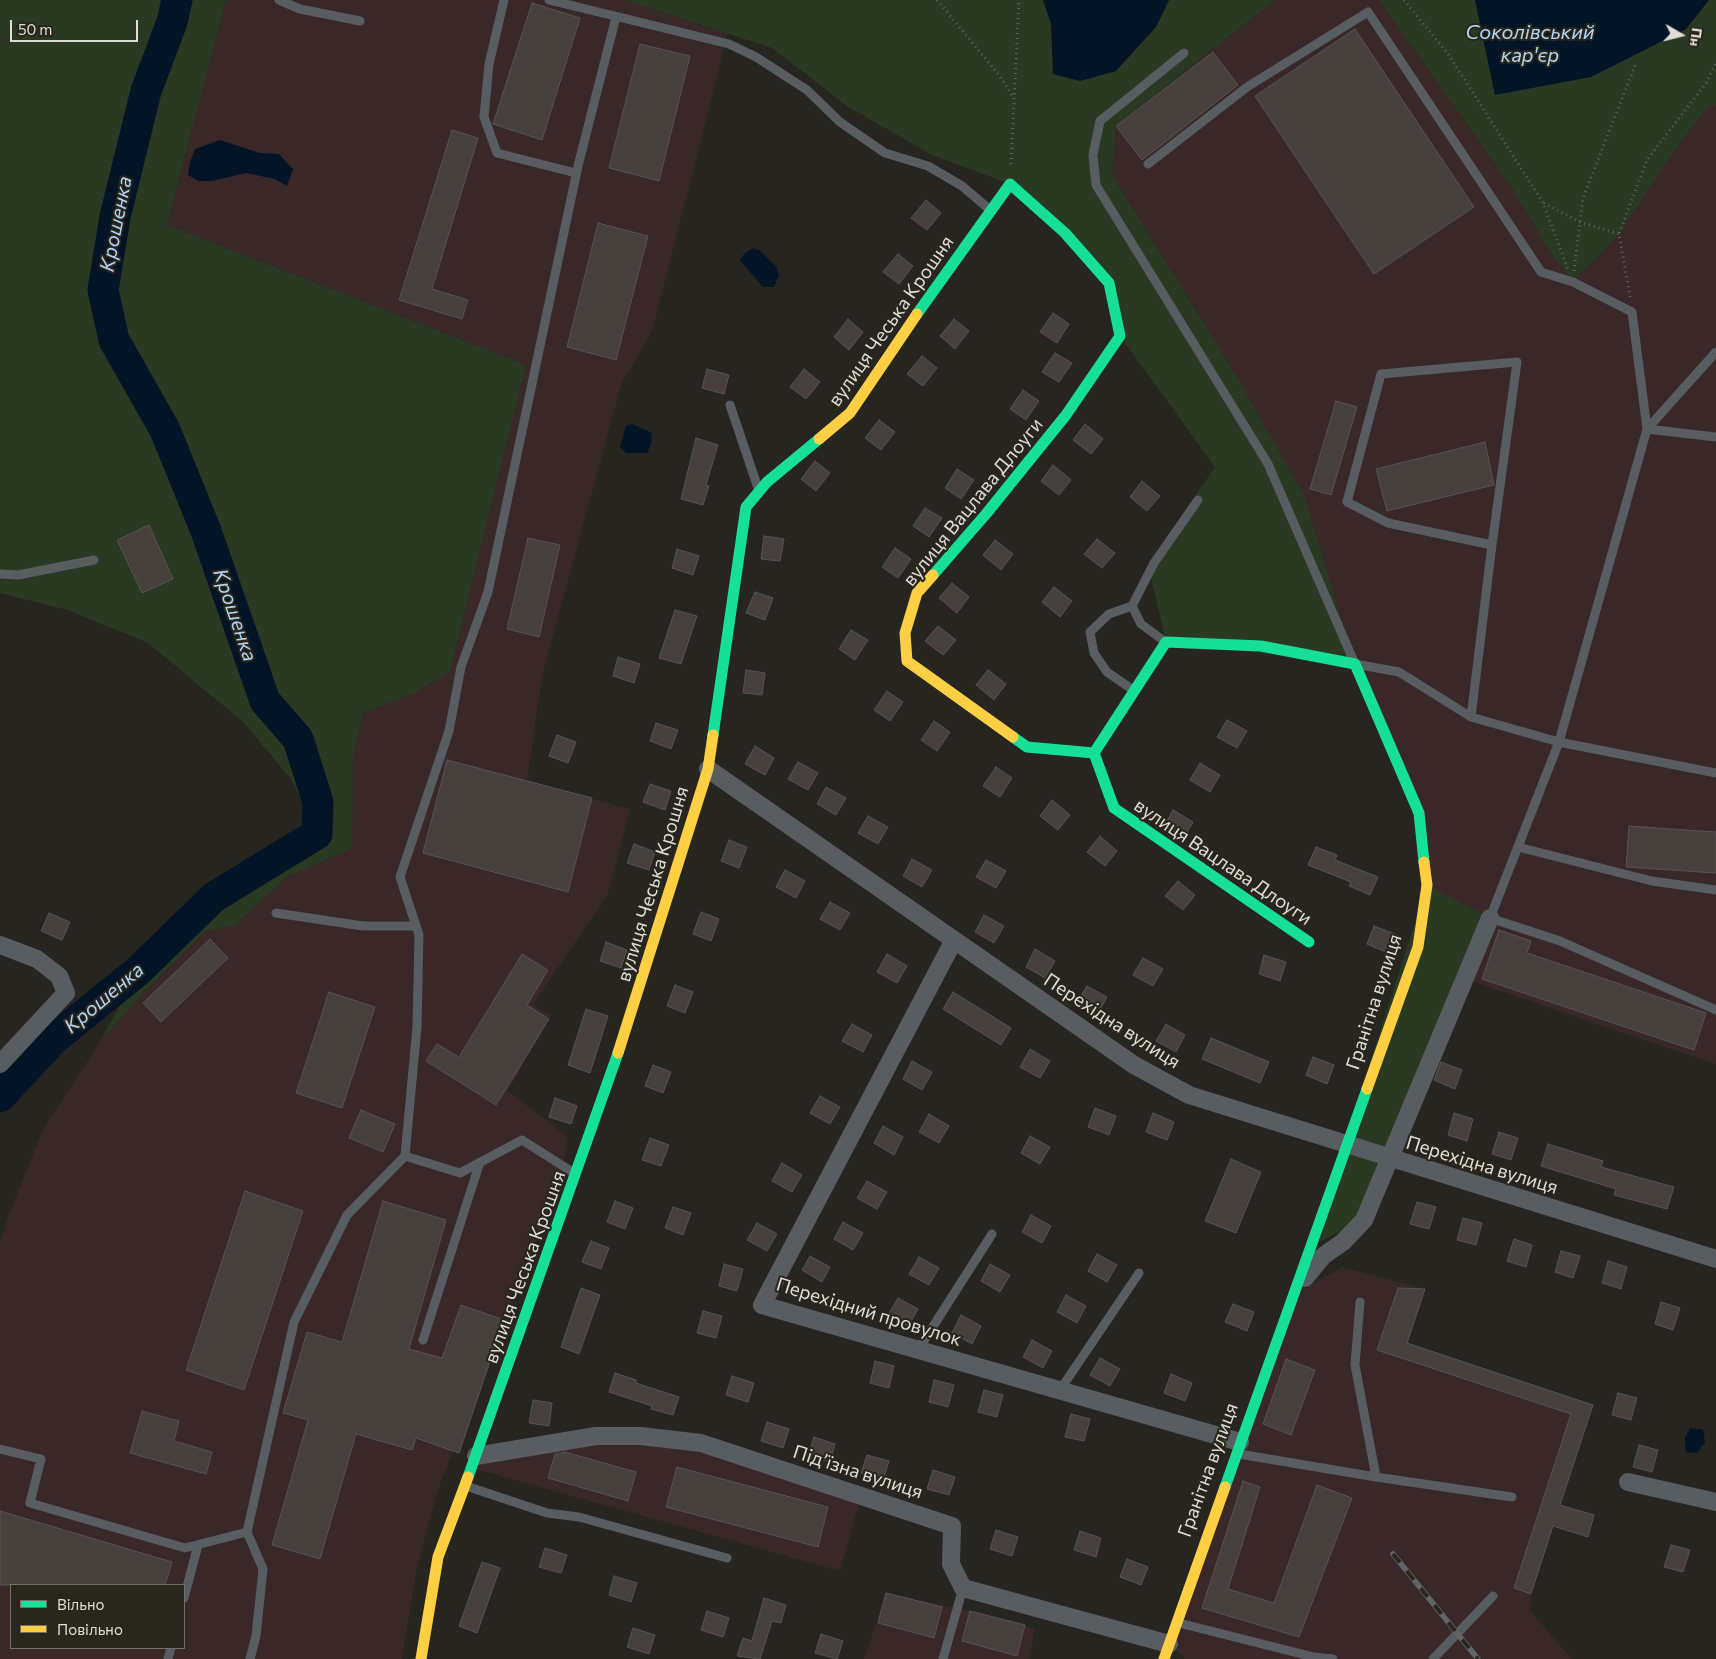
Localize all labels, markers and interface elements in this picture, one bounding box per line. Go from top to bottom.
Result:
scale bar [12,10,140,42]
north arrow [1656,10,1706,60]
text: 50 m [18,20,52,38]
water label: Соколівський кар'єр [1466,20,1594,67]
text: Пн [1687,27,1706,48]
water label: Крошенка [95,174,137,274]
street label: вулиця Чеська Крошня [823,231,959,411]
street label: вулиця Вацлава Длоуги [898,413,1048,591]
water label: Крошенка [208,565,262,665]
street label: вулиця Чеська Крошня [612,783,694,985]
street label: вулиця Вацлава Длоуги [1130,794,1316,930]
street label: Гранітна вулиця [1341,931,1407,1073]
water label: Крошенка [59,958,149,1038]
street label: Перехідна вулиця [1040,968,1184,1074]
street label: Перехідна вулиця [1403,1131,1561,1199]
street label: вулиця Чеська Крошня [480,1168,570,1366]
street label: Перехідний провулок [774,1273,964,1351]
street label: Гранітна вулиця [1173,1400,1243,1540]
street label: Підʼїзна вулиця [790,1440,926,1504]
legend [10,1584,185,1649]
text: Вільно [57,1595,104,1613]
text: Повільно [57,1620,123,1638]

